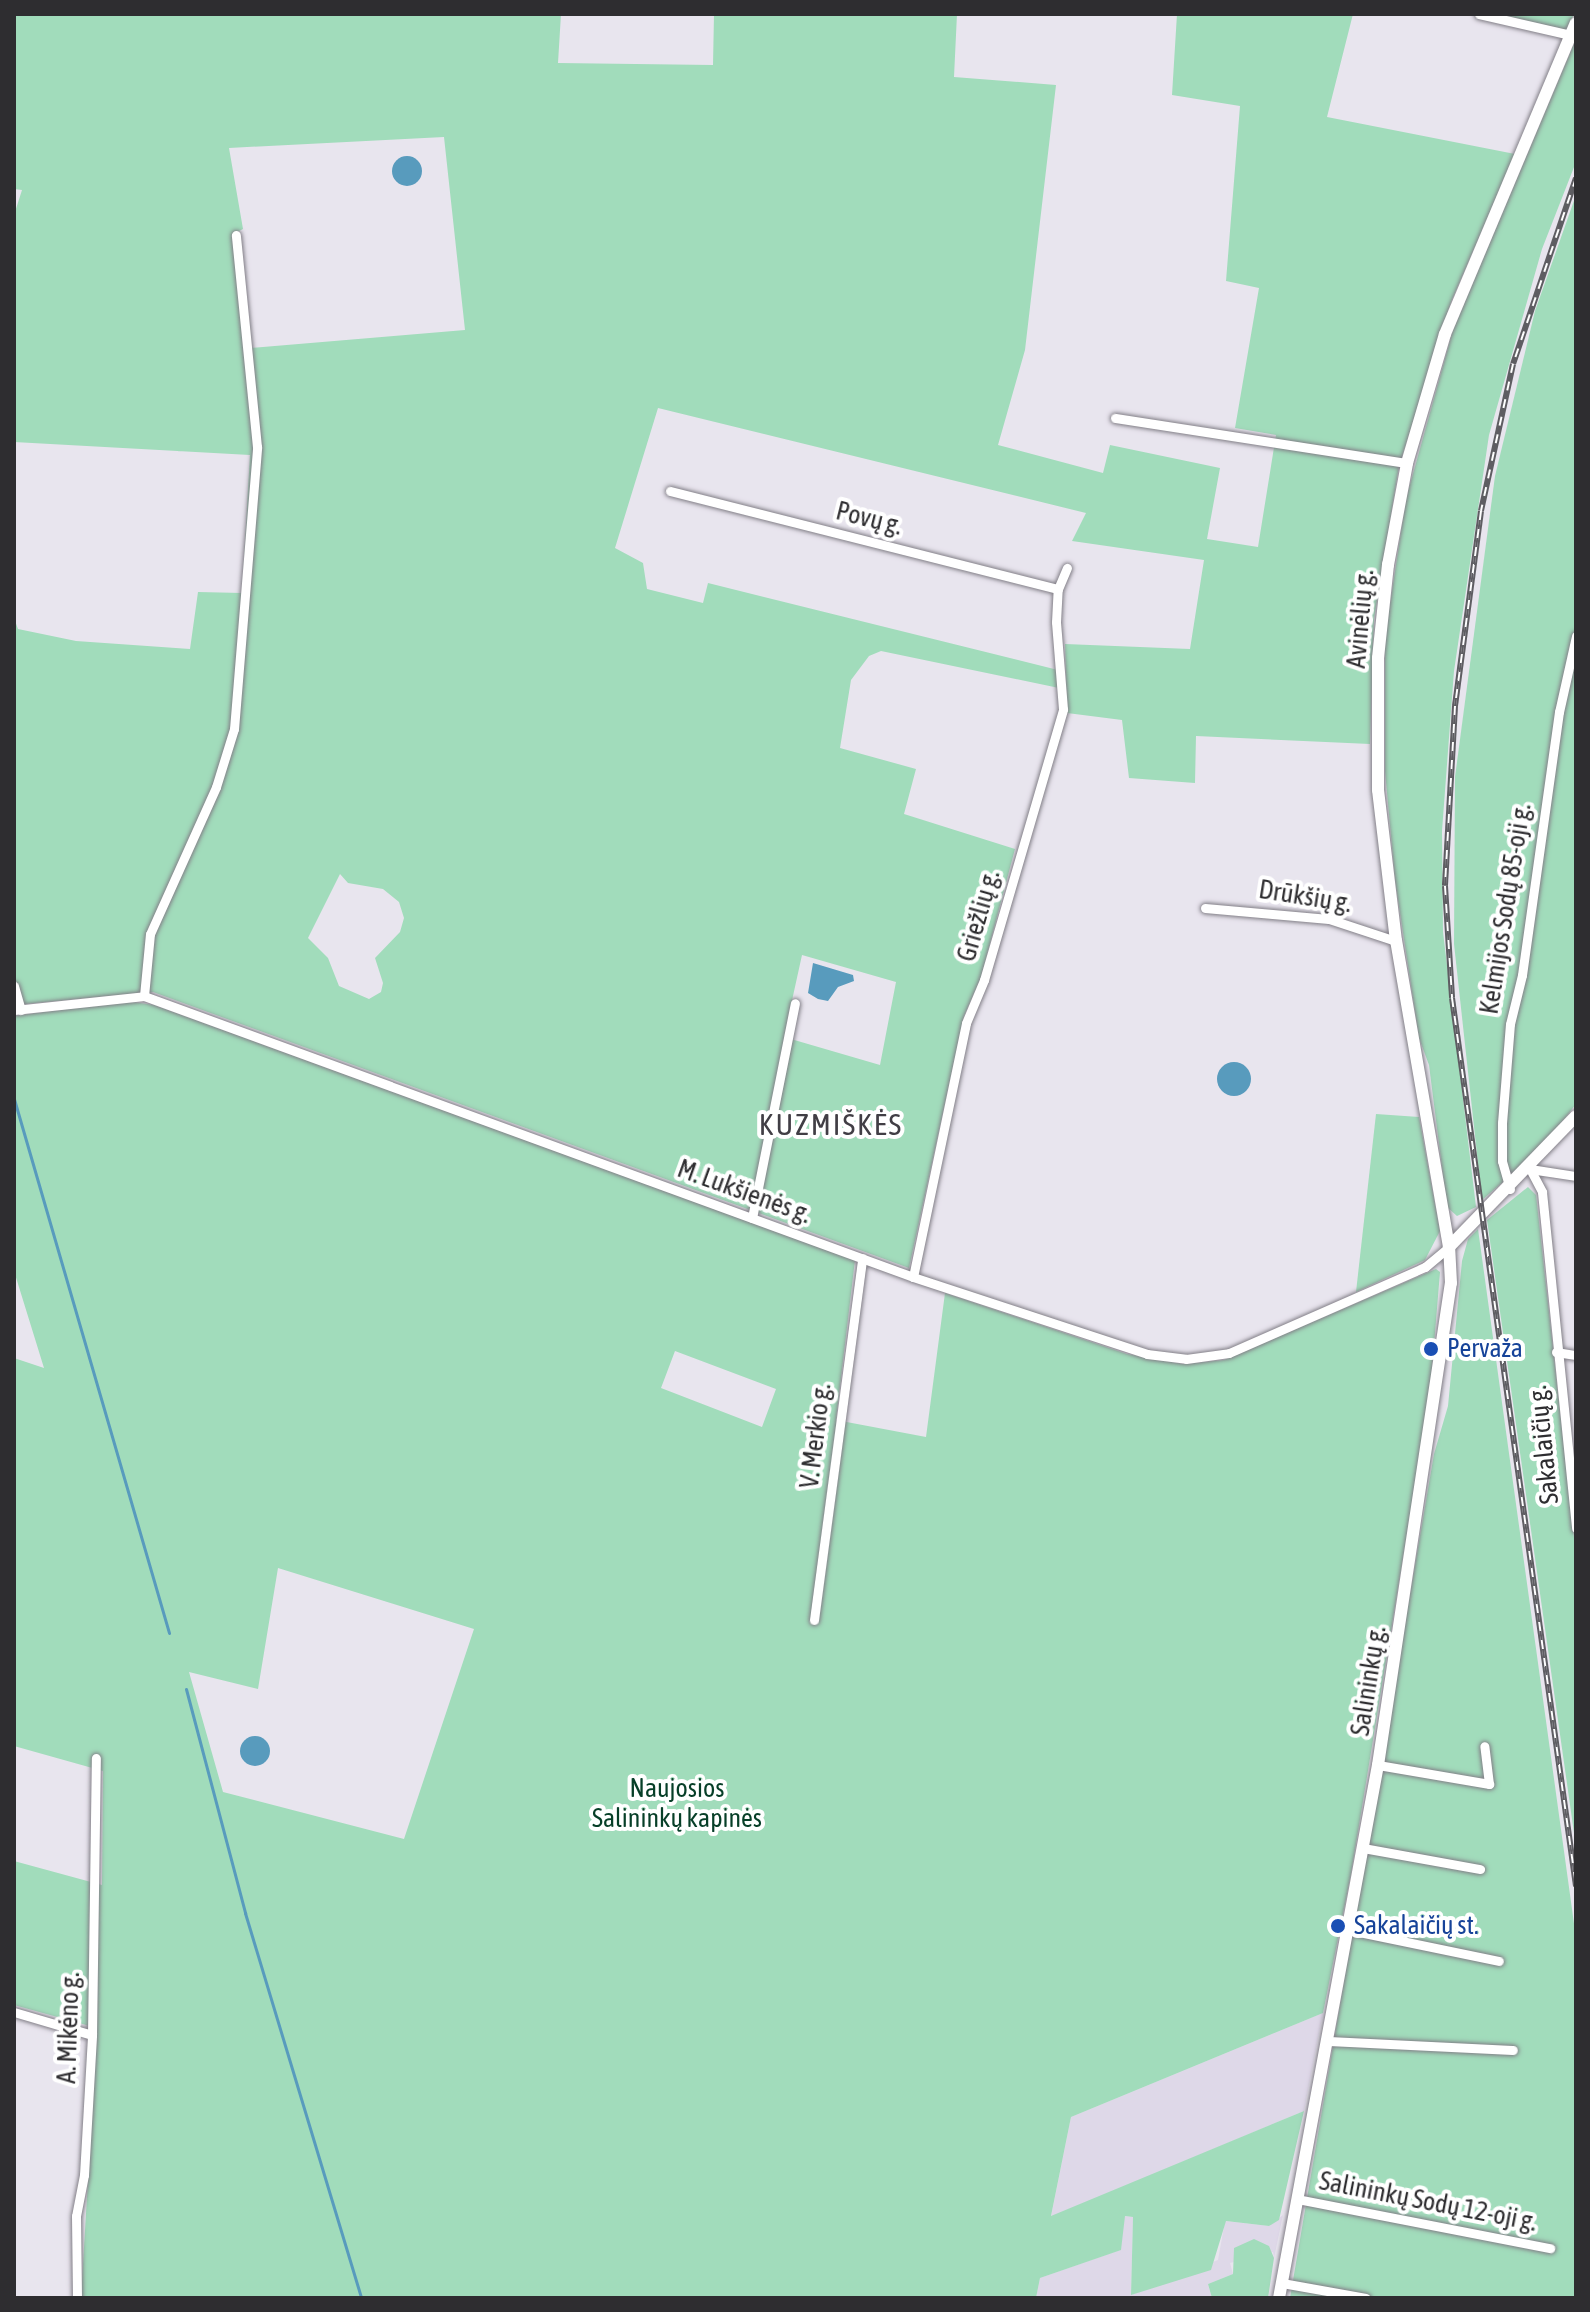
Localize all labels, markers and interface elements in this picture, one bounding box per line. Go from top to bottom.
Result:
street label: Povų g. [833,496,905,542]
street label: Avinėlių g. [1341,569,1381,669]
street label: Kelmijos Sodų 85-oji g. [1474,802,1538,1016]
street label: Griežlių g. [951,867,1007,965]
street label: Drūkšių g. [1256,874,1354,920]
district label: KUZMIŠKĖS [759,1106,903,1142]
street label: M. Lukšienės g. [673,1153,815,1231]
place label: Pervaža [1447,1333,1523,1365]
marker: Pervaža [1422,1340,1440,1358]
street label: V. Merkio g. [794,1382,838,1490]
street label: Sakalaičių g. [1522,1384,1566,1506]
street label: Salininkų g. [1345,1624,1393,1738]
park label: Naujosios Salininkų kapinės [592,1773,762,1834]
place label: Sakalaičių st. [1354,1910,1479,1942]
marker: Sakalaičių st. [1329,1917,1347,1935]
street label: A. Mikėno g. [51,1972,87,2084]
street label: Salininkų Sodų 12-oji g. [1317,2166,1539,2238]

